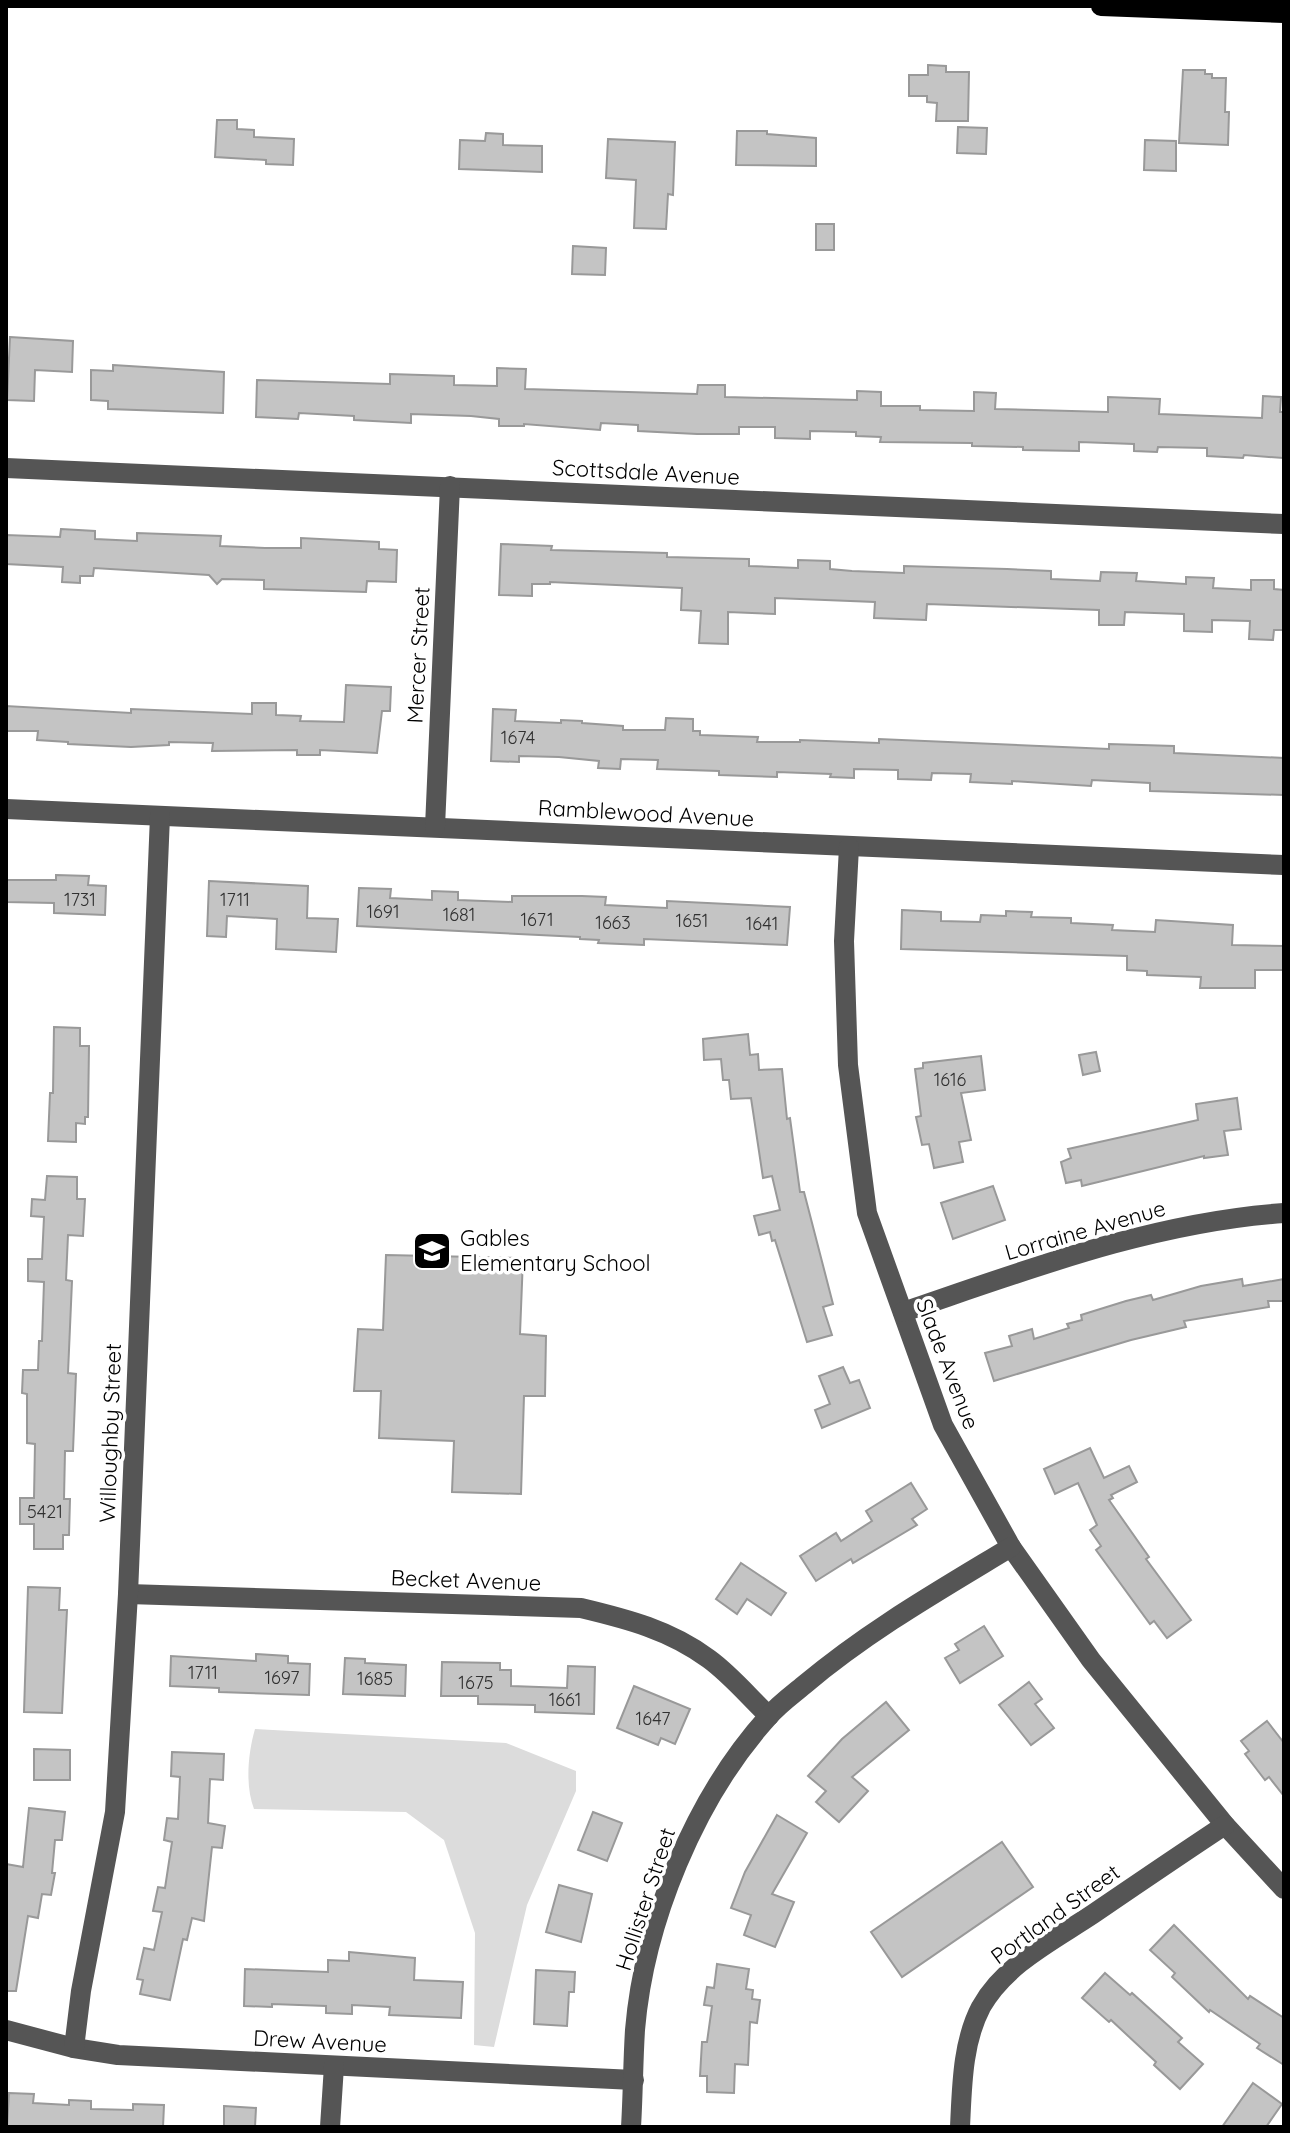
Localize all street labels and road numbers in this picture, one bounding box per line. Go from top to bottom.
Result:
street label: Scottsdale Avenue [551,453,741,491]
street label: Mercer Street [400,586,436,724]
street label: Ramblewood Avenue [537,793,755,833]
street label: Lorraine Avenue [1001,1194,1169,1266]
street label: Slade Avenue [910,1295,986,1433]
street label: Willoughby Street [93,1343,127,1523]
street label: Becket Avenue [390,1563,542,1597]
street label: Hollister Street [609,1824,681,1974]
street label: Portland Street [985,1858,1125,1970]
street label: Drew Avenue [252,2024,388,2058]

